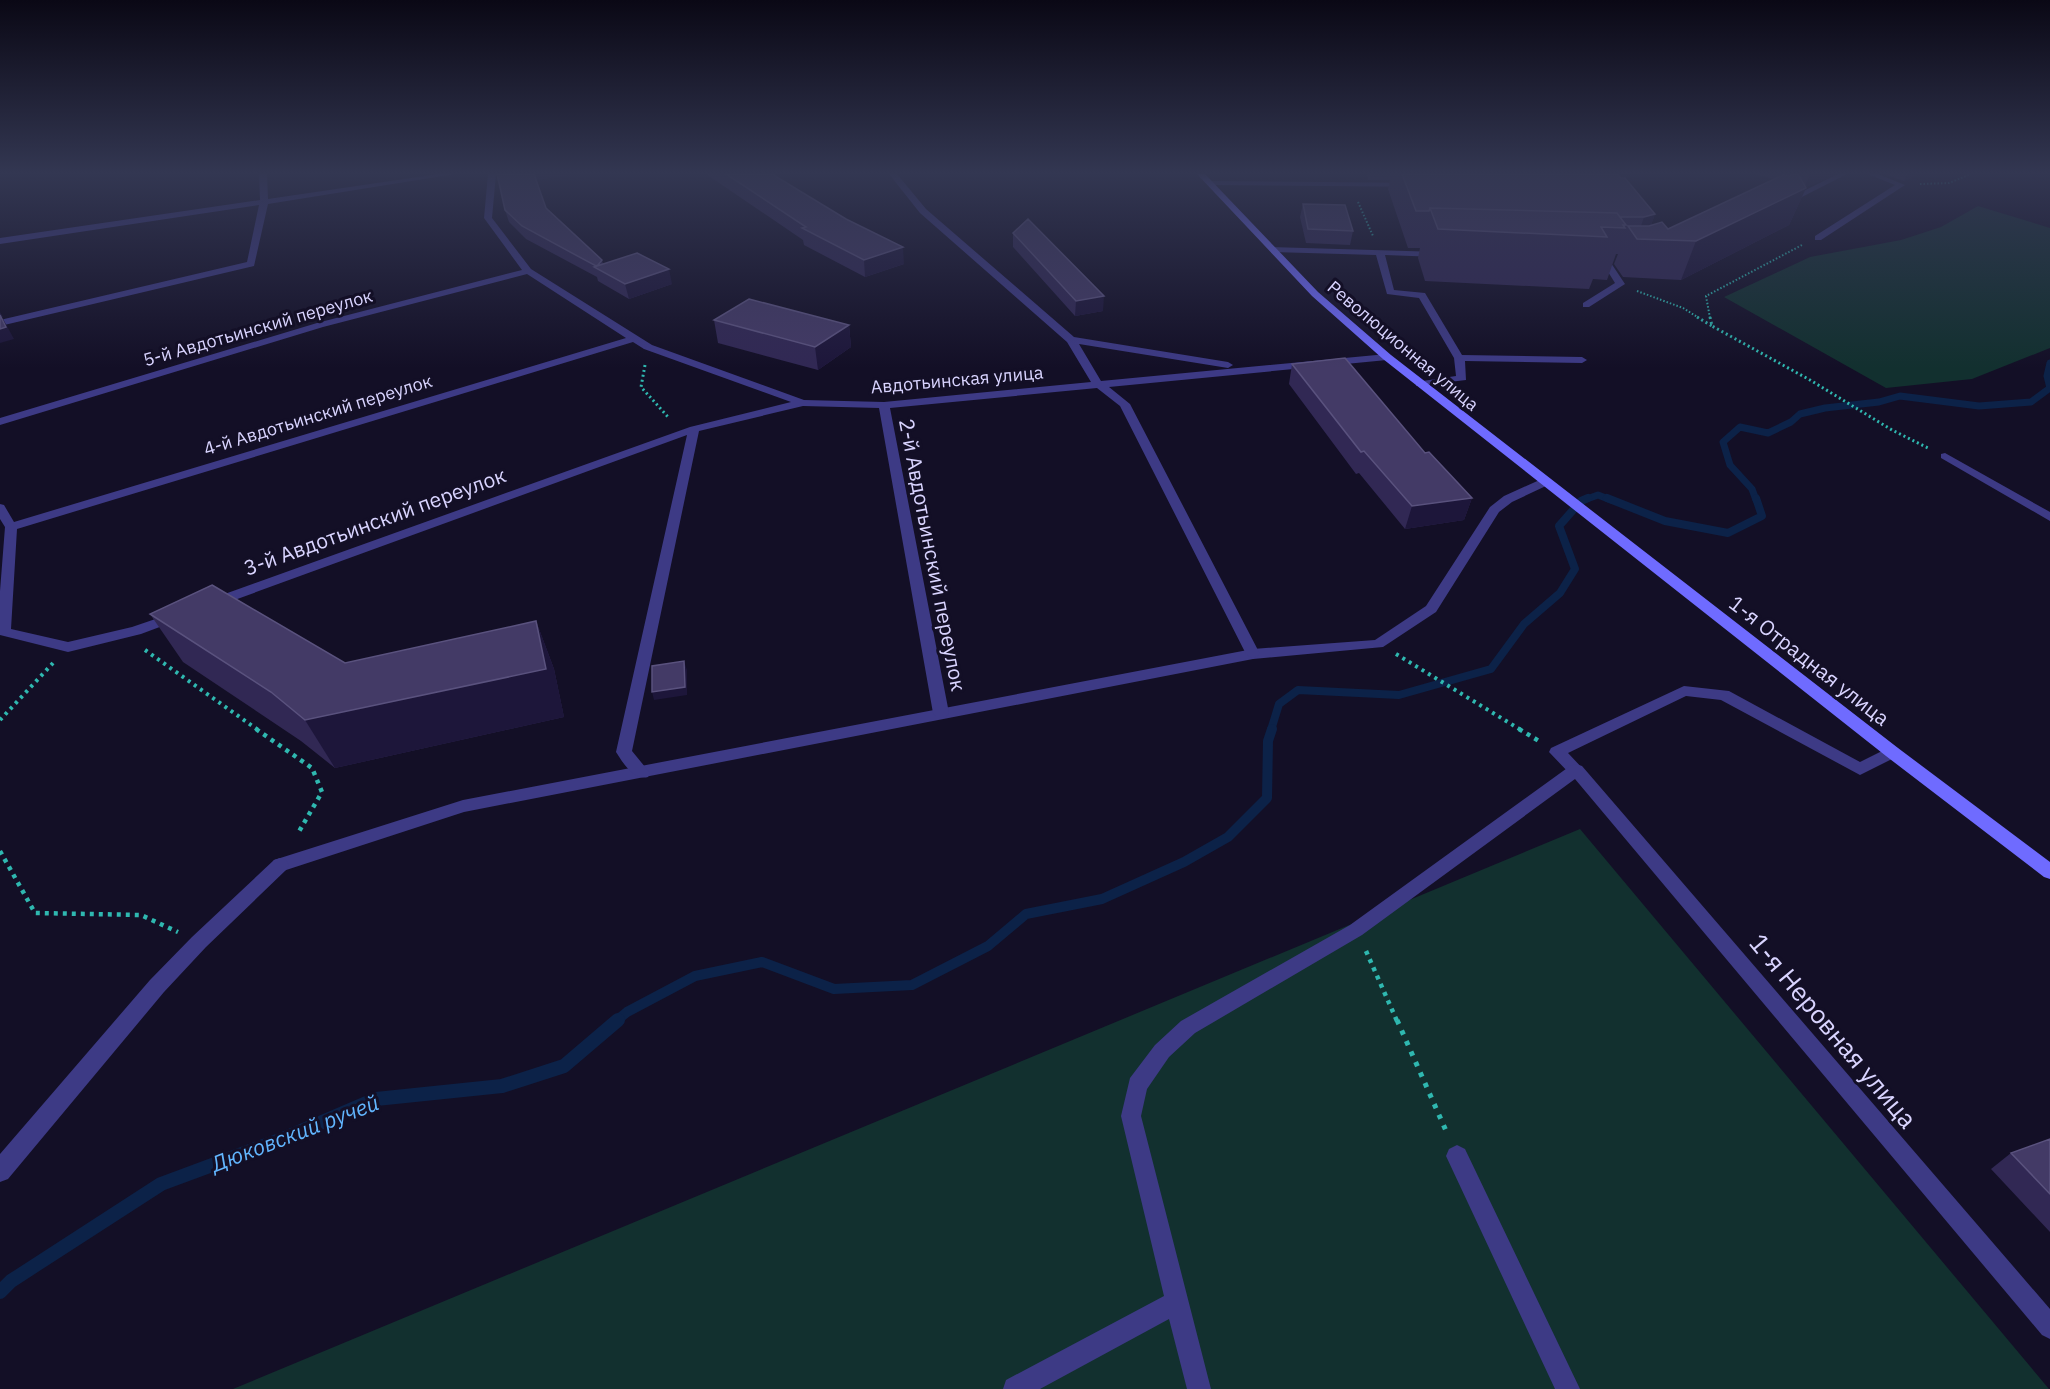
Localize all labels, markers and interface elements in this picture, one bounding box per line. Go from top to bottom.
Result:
street label: Революционная улица [1323,276,1484,416]
street label: 5-й Авдотьинский переулок [140,284,375,371]
street label: Авдотьинская улица [870,360,1045,399]
street label: 4-й Авдотьинский переулок [201,369,435,460]
street label: 2-й Авдотьинский переулок [893,416,973,694]
street label: 3-й Авдотьинский переулок [240,460,510,582]
street label: 1-я Отрадная улица [1724,589,1896,732]
street label: 1-я Неровная улица [1742,926,1925,1135]
water label: Дюковский ручей [205,1087,383,1179]

